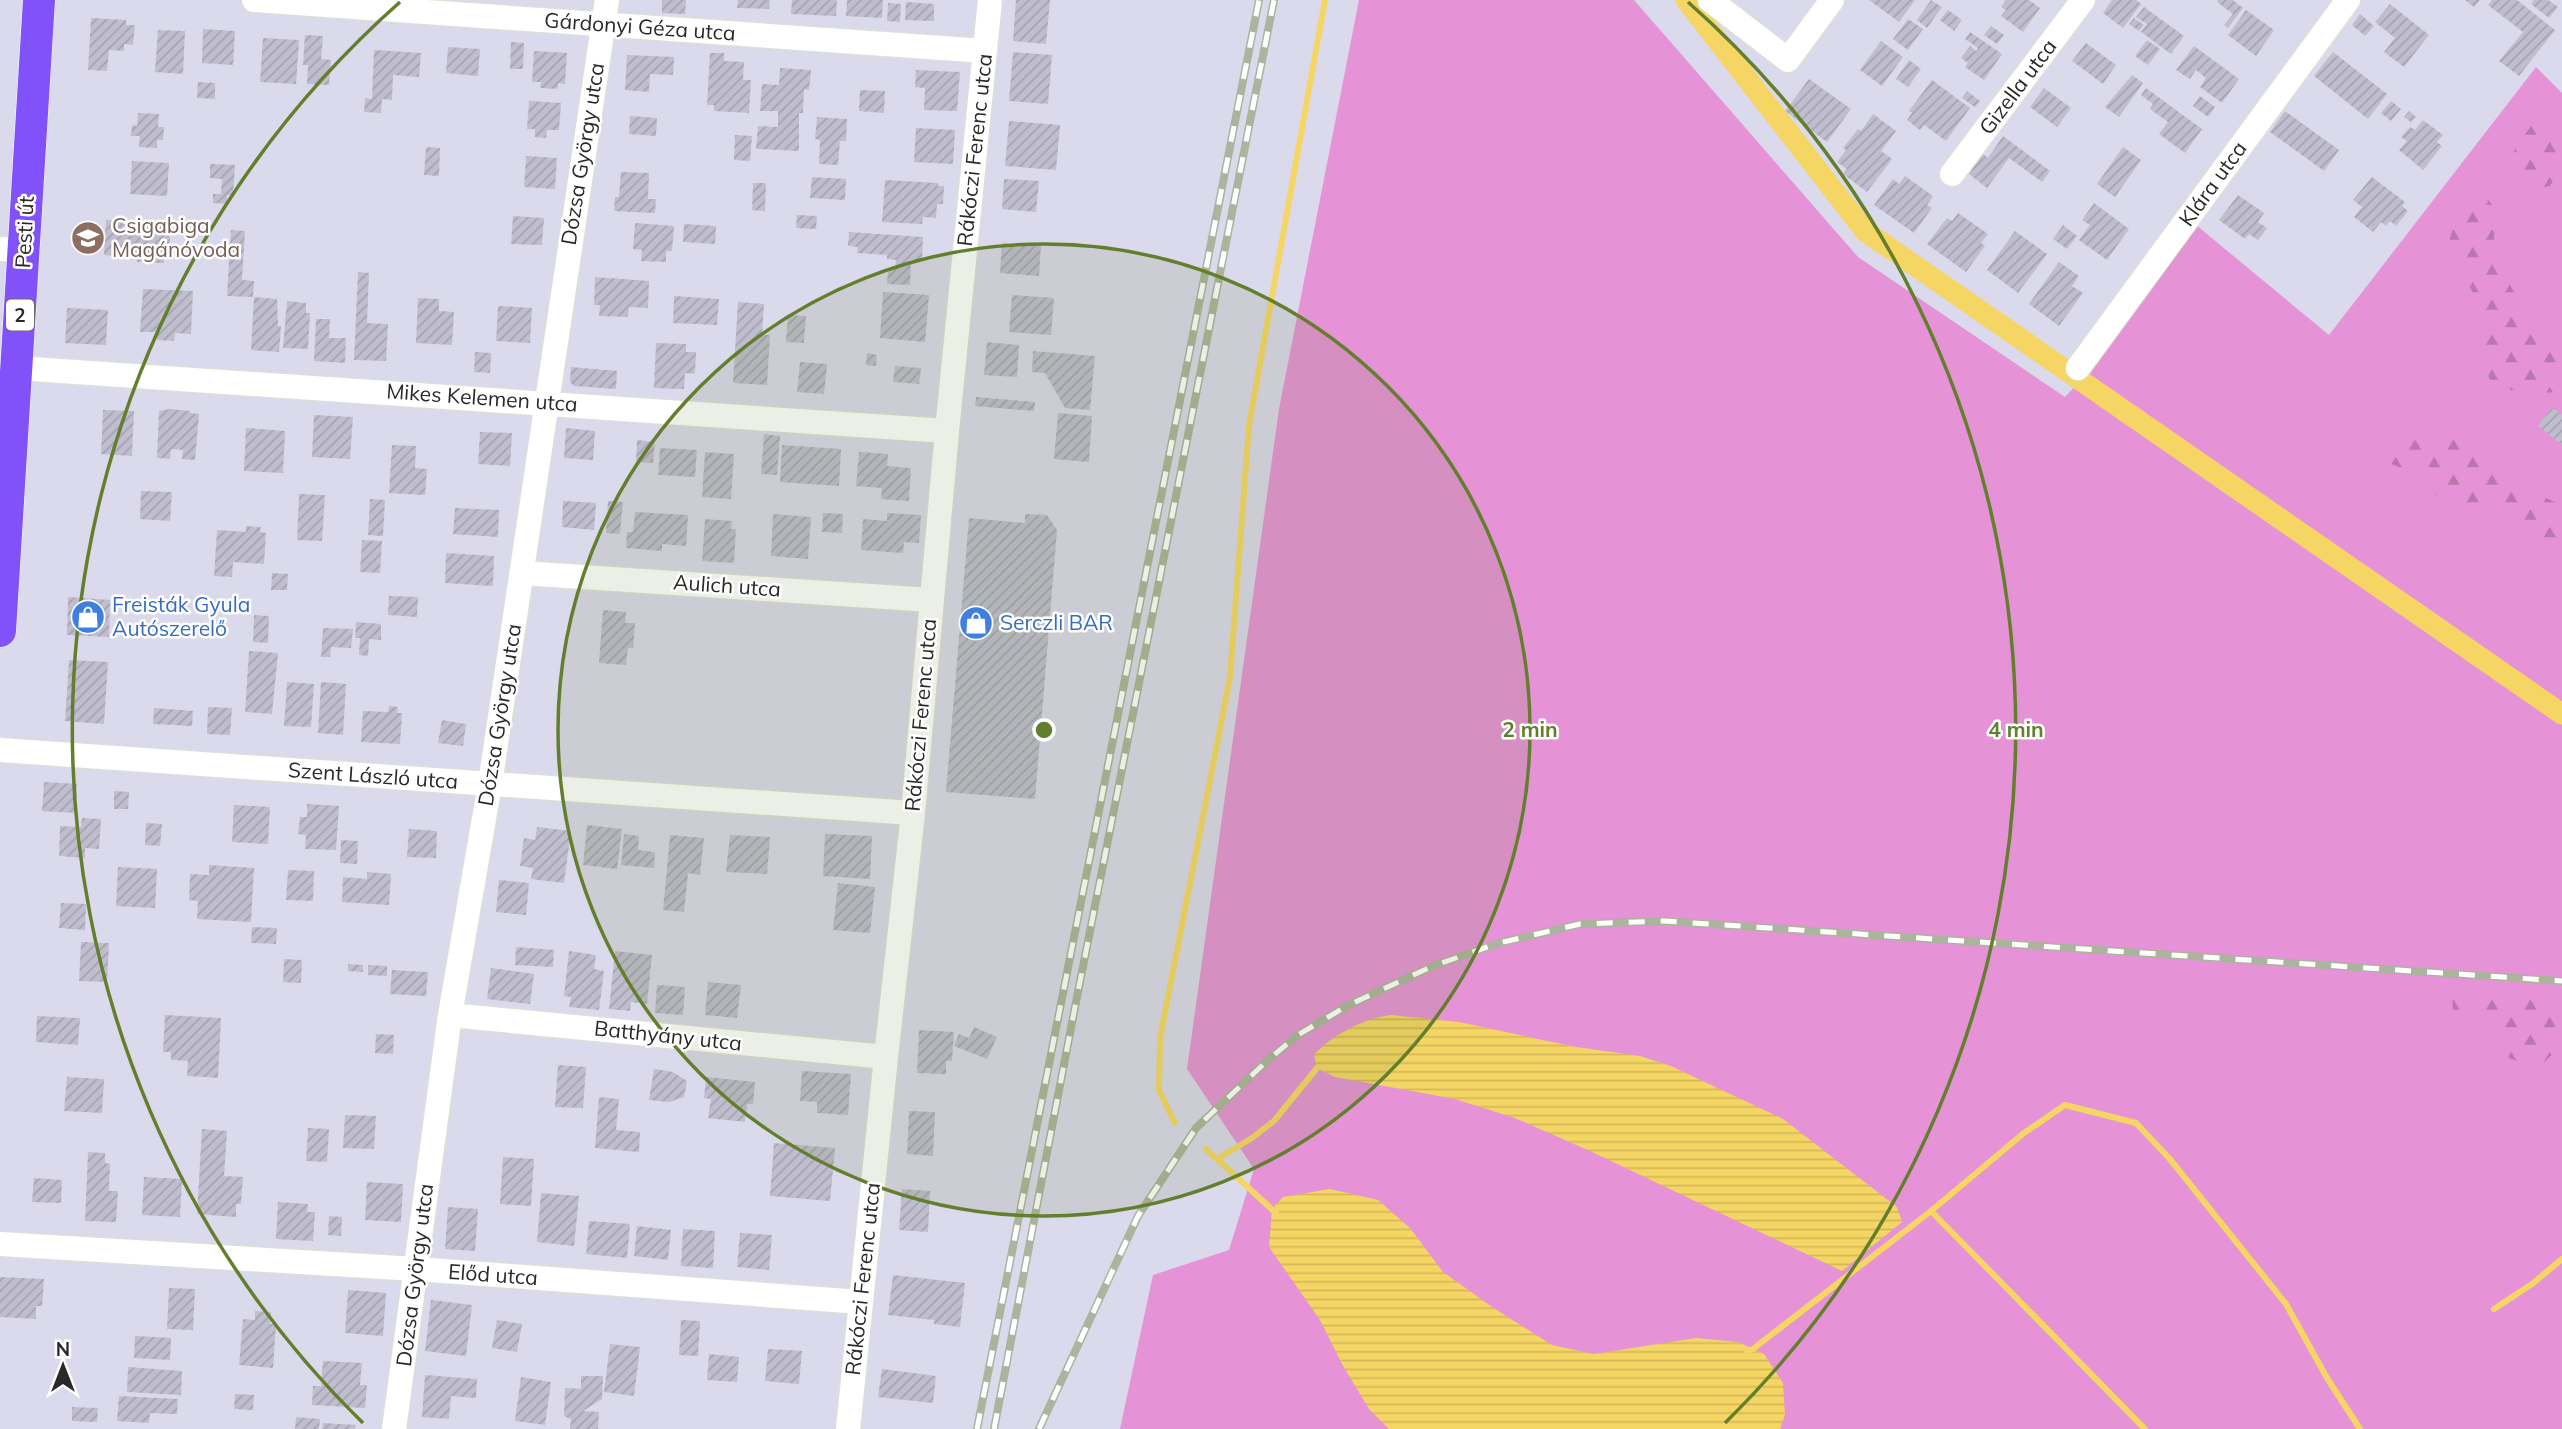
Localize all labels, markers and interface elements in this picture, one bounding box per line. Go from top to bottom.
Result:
street label: Gárdonyi Géza utca [544,6,737,46]
street label: Gizella utca [1973,34,2062,139]
street label: Rákóczi Ferenc utca [951,52,997,248]
street label: Dózsa György utca [555,61,609,247]
street label: Klára utca [2173,136,2252,231]
street label: Pesti út [9,195,39,269]
place label: Csigabiga Magánóvoda [112,212,240,262]
school or university icon: Csigabiga Magánóvoda [69,219,107,257]
road number: 2 [6,300,34,330]
street label: Mikes Kelemen utca [386,377,579,417]
street label: Aulich utca [672,568,782,602]
place label: Freisták Gyula Autószerelő [112,591,250,641]
shop icon: Freisták Gyula Autószerelő [69,598,107,636]
shop icon: Serczli BAR [957,604,995,642]
place label: Serczli BAR [1000,609,1113,635]
street label: Rákóczi Ferenc utca [899,617,941,812]
street label: Dózsa György utca [472,622,526,808]
text: 2 min [1502,716,1558,742]
text: 4 min [1988,716,2044,742]
centre of rings [1032,718,1056,742]
street label: Szent László utca [287,756,459,794]
street label: Batthyány utca [593,1014,743,1056]
street label: Rákóczi Ferenc utca [839,1181,885,1377]
street label: Dózsa György utca [390,1182,438,1368]
street label: Előd utca [447,1258,539,1290]
north arrow [28,1331,98,1401]
text: N [56,1337,70,1361]

